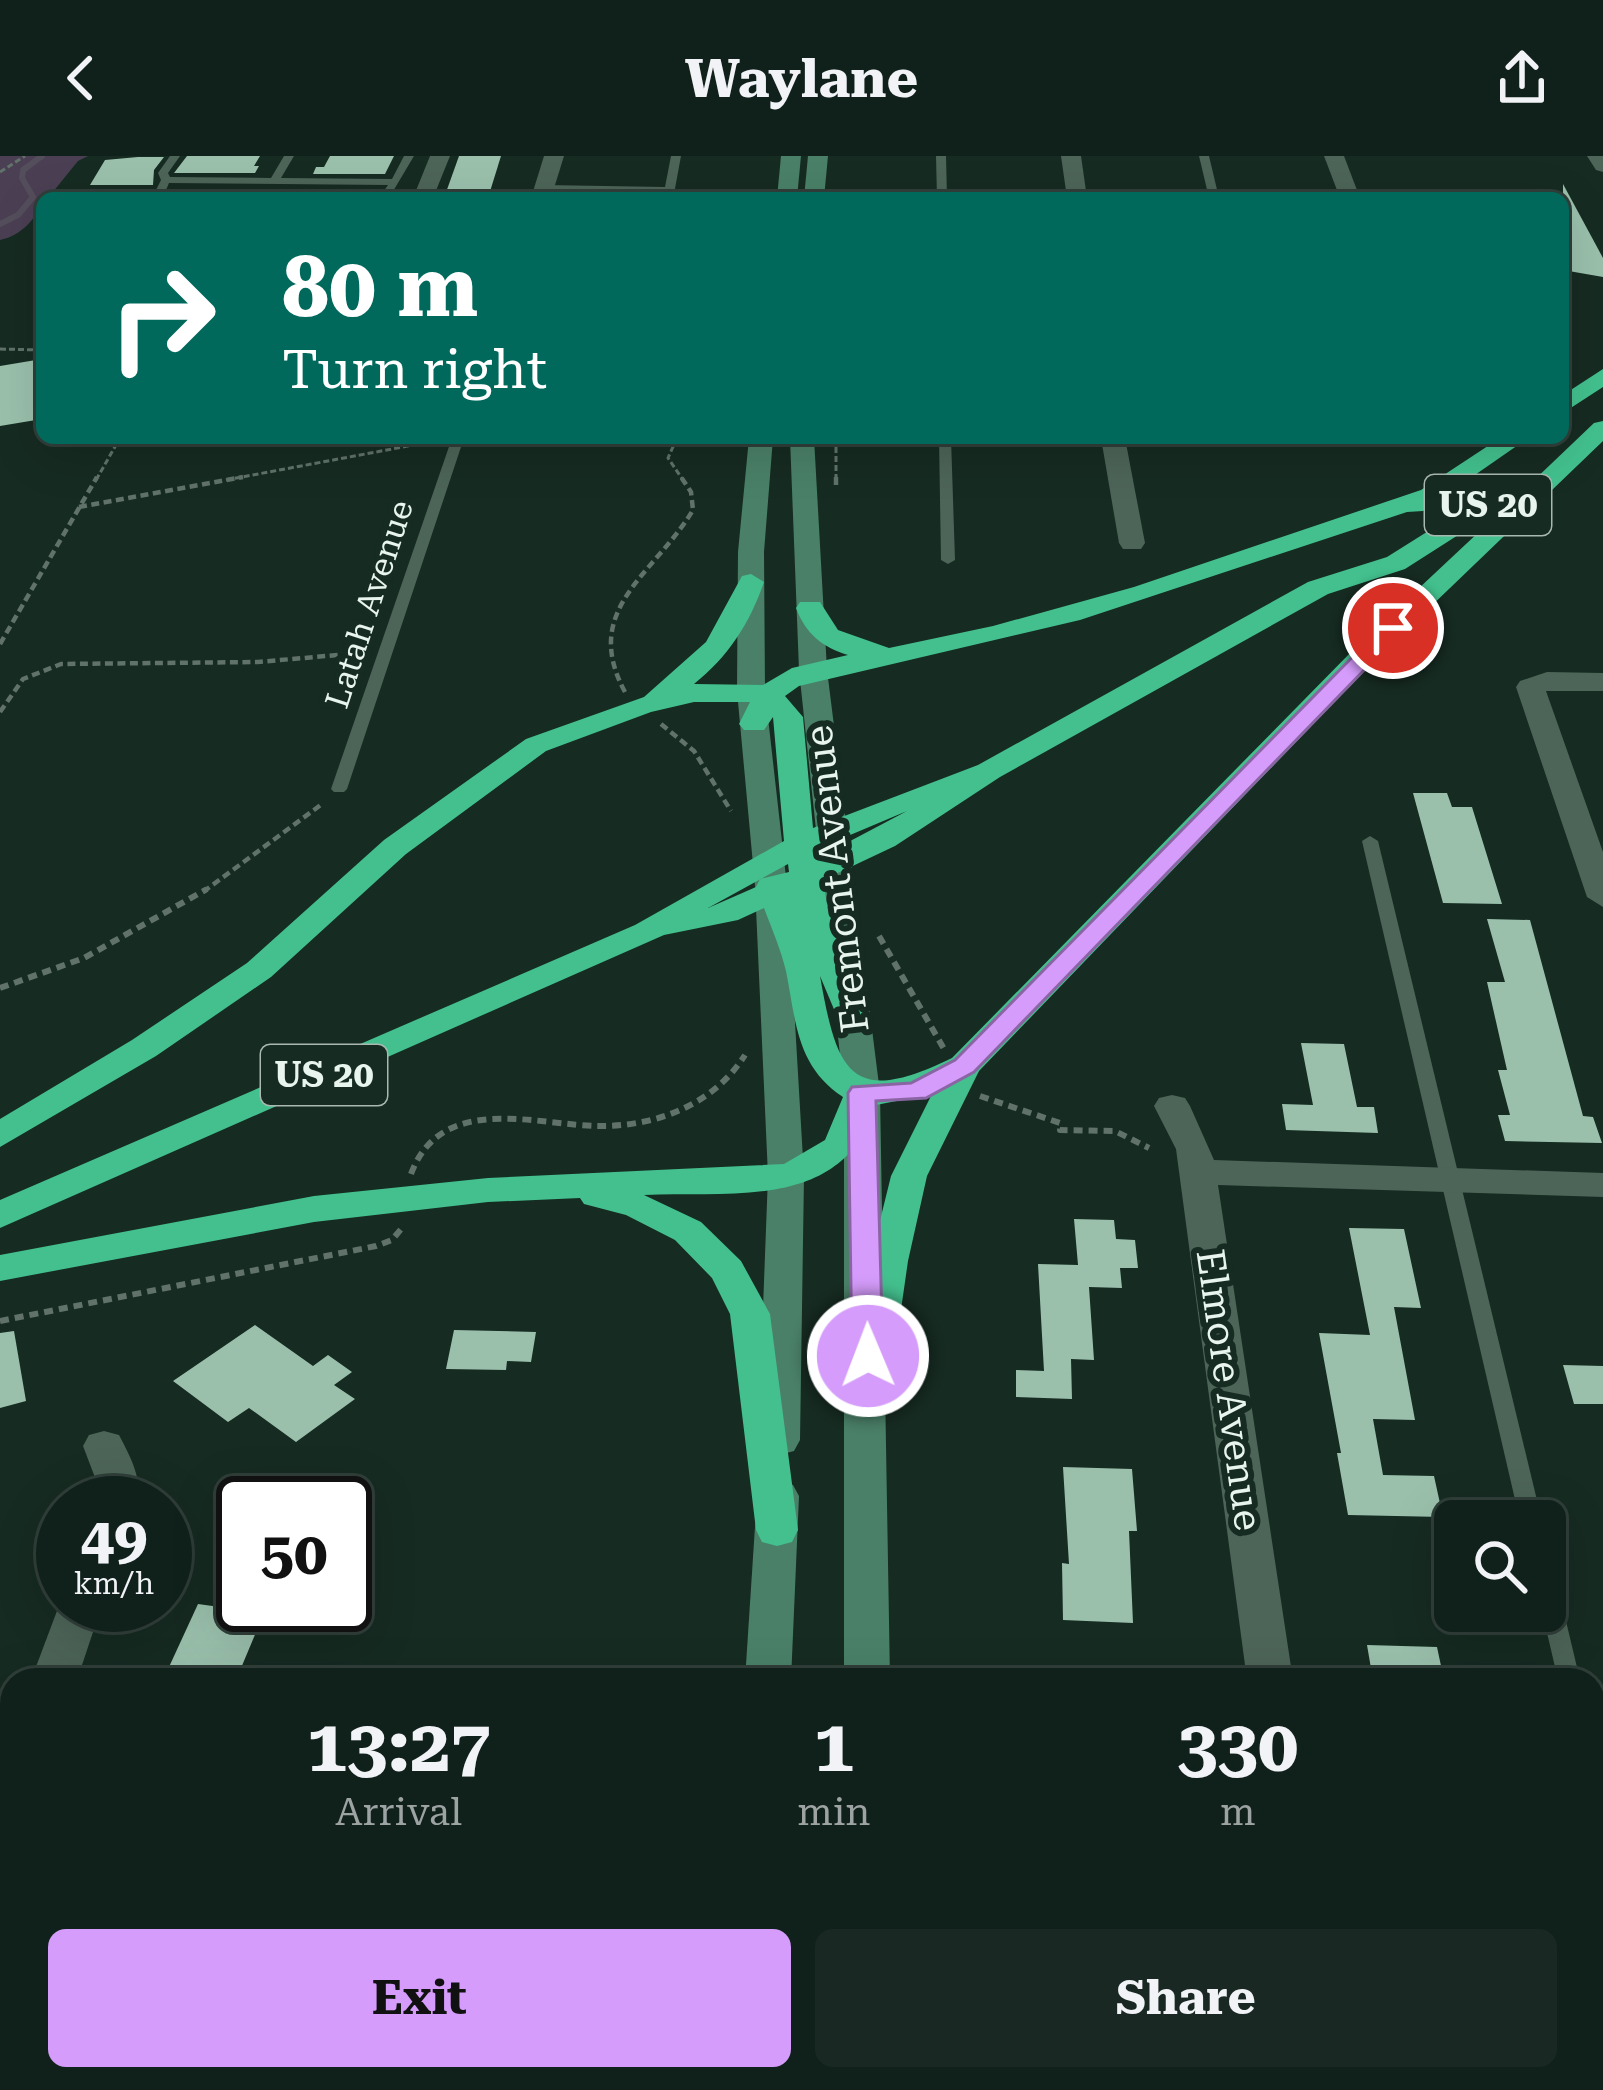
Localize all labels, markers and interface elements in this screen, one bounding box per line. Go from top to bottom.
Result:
icon: back [48,45,114,111]
icon: share [1489,45,1555,111]
text: Waylane [685,47,918,110]
text: 80 m [282,238,478,336]
icon: right [84,240,240,396]
text: Turn right [282,338,547,401]
road number: US 20 [1425,475,1551,535]
street label: Latah Avenue [317,495,421,713]
pin [1342,577,1444,679]
icon: arrive [1360,595,1426,661]
street label: Fremont Avenue [795,723,879,1035]
road number: US 20 [261,1045,387,1105]
street label: Elmore Avenue [1187,1247,1271,1533]
position arrow [805,1293,931,1419]
speed limit sign: 50 [216,1476,372,1632]
map controls [1434,1500,1566,1632]
button: search [1434,1500,1566,1632]
text: 49 [80,1503,148,1574]
text: km/h [74,1566,154,1601]
text: 13:27 [307,1704,491,1789]
text: 1 [814,1704,854,1789]
text: 330 [1177,1704,1298,1789]
text: Arrival [335,1789,462,1835]
text: min [797,1789,871,1835]
text: m [1220,1789,1256,1835]
button: Exit [48,1929,791,2067]
button: Share [815,1929,1557,2067]

